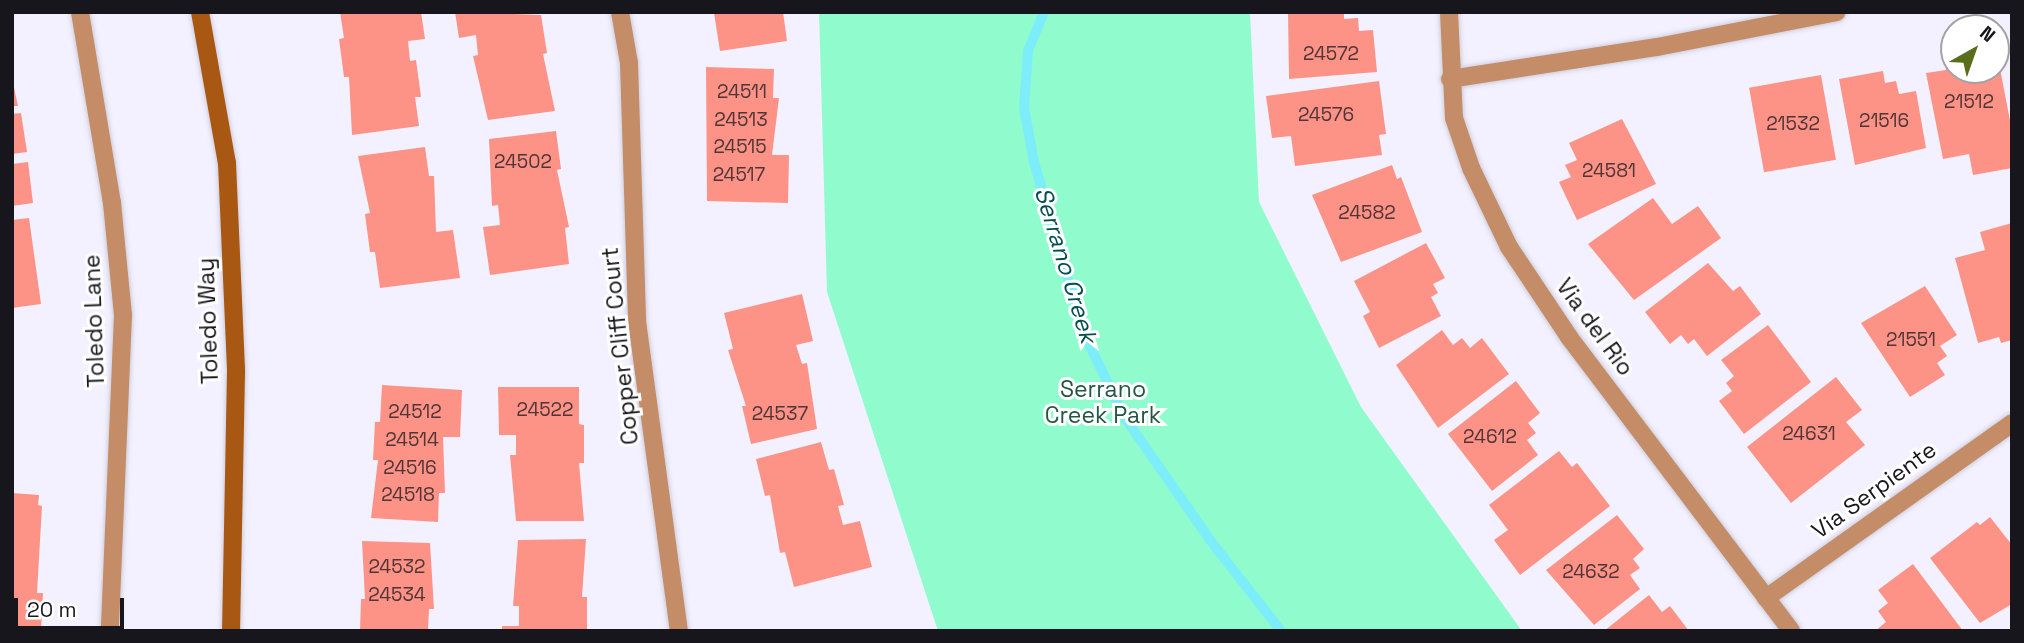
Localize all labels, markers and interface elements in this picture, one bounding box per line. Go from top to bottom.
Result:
north arrow [1940,14,2010,84]
text: N [1975,20,2000,48]
house number: 24572 [1303,43,1359,65]
house number: 24511 [717,81,767,103]
house number: 21512 [1944,91,1994,113]
house number: 24576 [1298,104,1354,126]
house number: 24513 [714,109,768,131]
house number: 21516 [1859,110,1909,132]
house number: 21532 [1766,113,1820,135]
house number: 24515 [713,136,767,158]
house number: 24502 [494,151,552,173]
house number: 24581 [1582,160,1636,182]
house number: 24517 [713,164,765,186]
water label: Serrano Creek [1029,184,1103,346]
house number: 24582 [1338,202,1396,224]
street label: Copper Cliff Court [596,246,644,446]
street label: Toledo Lane [78,254,110,388]
street label: Toledo Way [192,257,224,385]
street label: Via del Rio [1551,273,1639,381]
house number: 21551 [1886,329,1936,351]
park label: Serrano Creek Park [1045,375,1161,429]
house number: 24522 [517,399,573,421]
house number: 24512 [388,401,442,423]
house number: 24537 [752,403,808,425]
house number: 24631 [1782,423,1836,445]
house number: 24612 [1463,426,1517,448]
house number: 24514 [385,429,439,451]
street label: Via Serpiente [1806,436,1942,544]
house number: 24516 [383,457,437,479]
house number: 24518 [381,484,435,506]
house number: 24532 [368,556,426,578]
house number: 24632 [1562,561,1620,583]
scale bar [18,584,128,628]
house number: 24534 [368,584,426,606]
text: 20 m [27,596,77,623]

